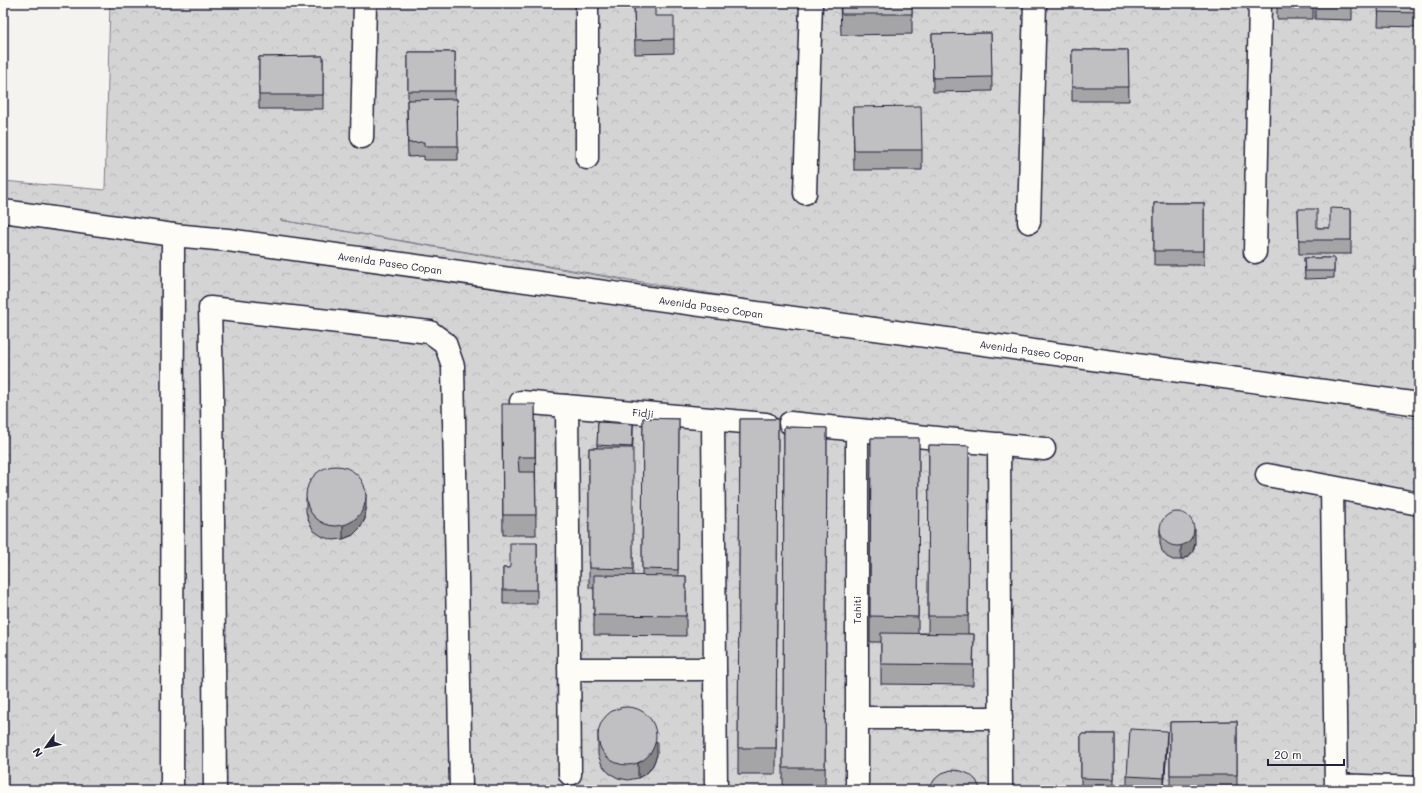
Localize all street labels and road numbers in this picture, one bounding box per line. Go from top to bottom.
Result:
street label: Avenida Paseo Copan [337,249,443,277]
street label: Avenida Paseo Copan [658,293,764,321]
street label: Avenida Paseo Copan [979,337,1085,365]
street label: Fidji [632,405,654,421]
street label: Tahiti [850,596,864,624]

